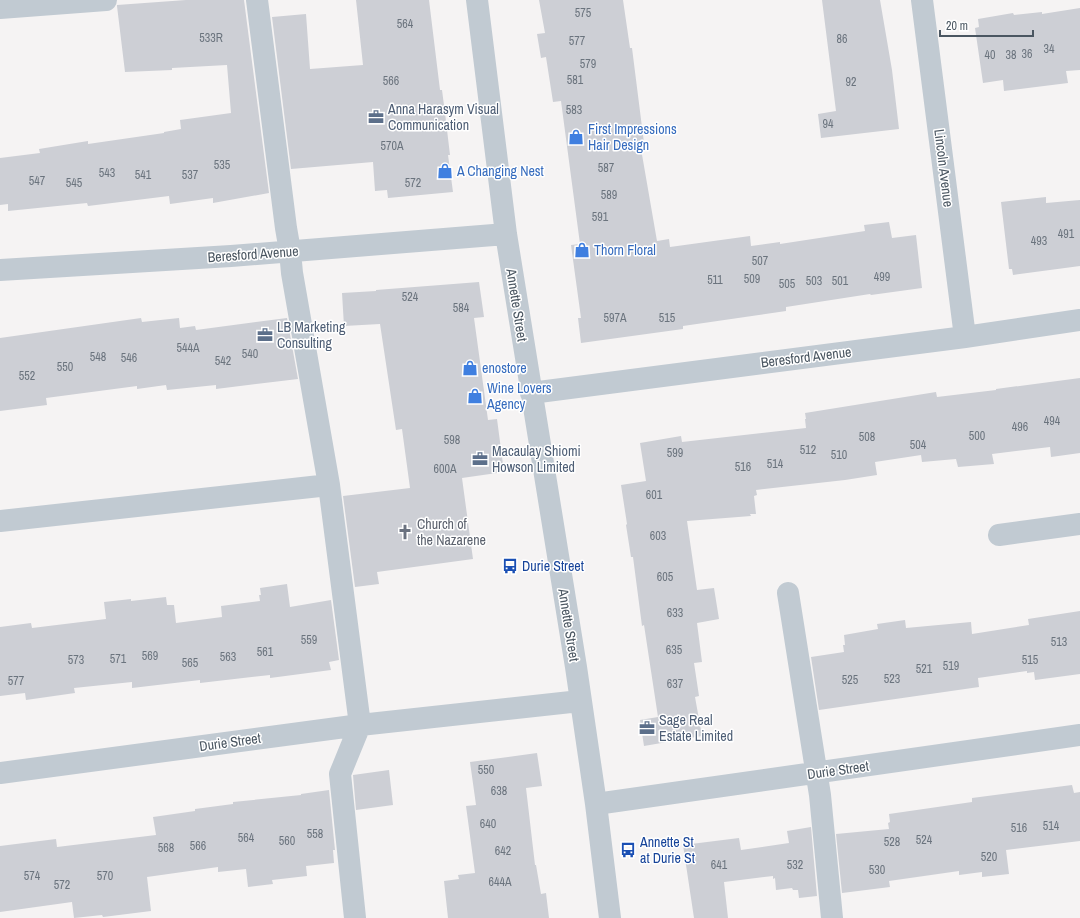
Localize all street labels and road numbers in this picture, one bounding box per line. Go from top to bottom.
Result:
street label: Lincoln Avenue [930,128,958,208]
street label: Beresford Avenue [207,242,299,266]
street label: Annette Street [502,266,532,343]
street label: Beresford Avenue [760,343,852,371]
street label: Annette Street [554,586,584,663]
street label: Durie Street [198,729,262,755]
street label: Durie Street [806,757,870,783]

